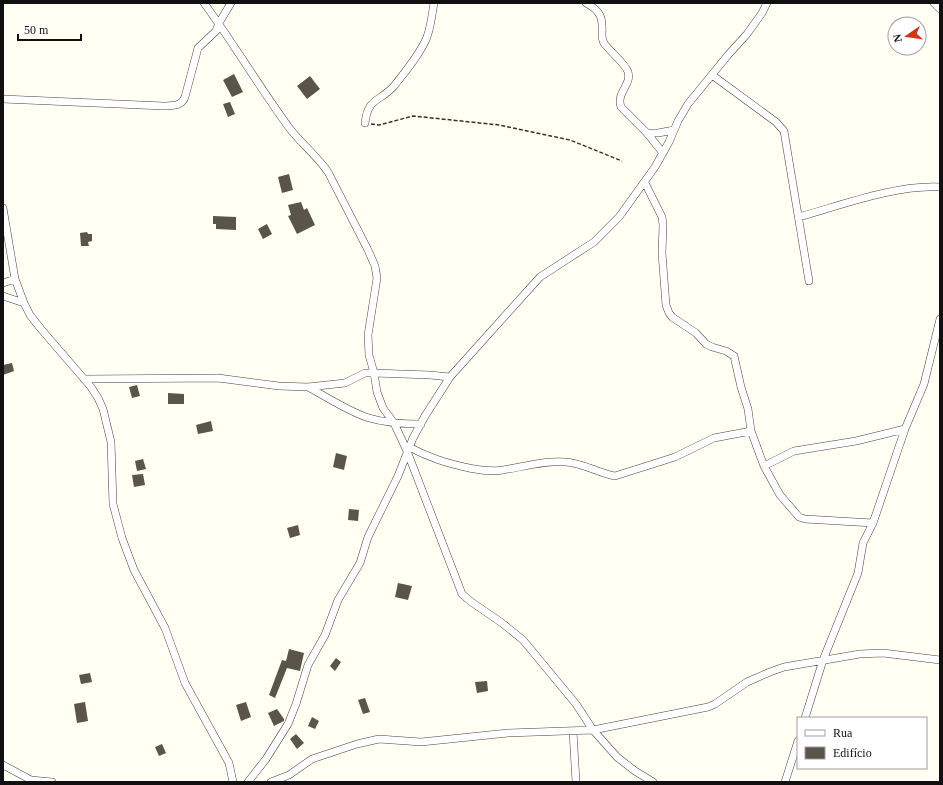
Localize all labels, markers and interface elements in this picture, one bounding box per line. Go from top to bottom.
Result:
scale bar [18,16,81,42]
north arrow [887,16,927,56]
text: 50 m [24,23,49,37]
text: N [891,33,904,43]
legend [797,717,927,769]
text: Rua [833,726,853,740]
text: Edifício [833,746,872,760]

